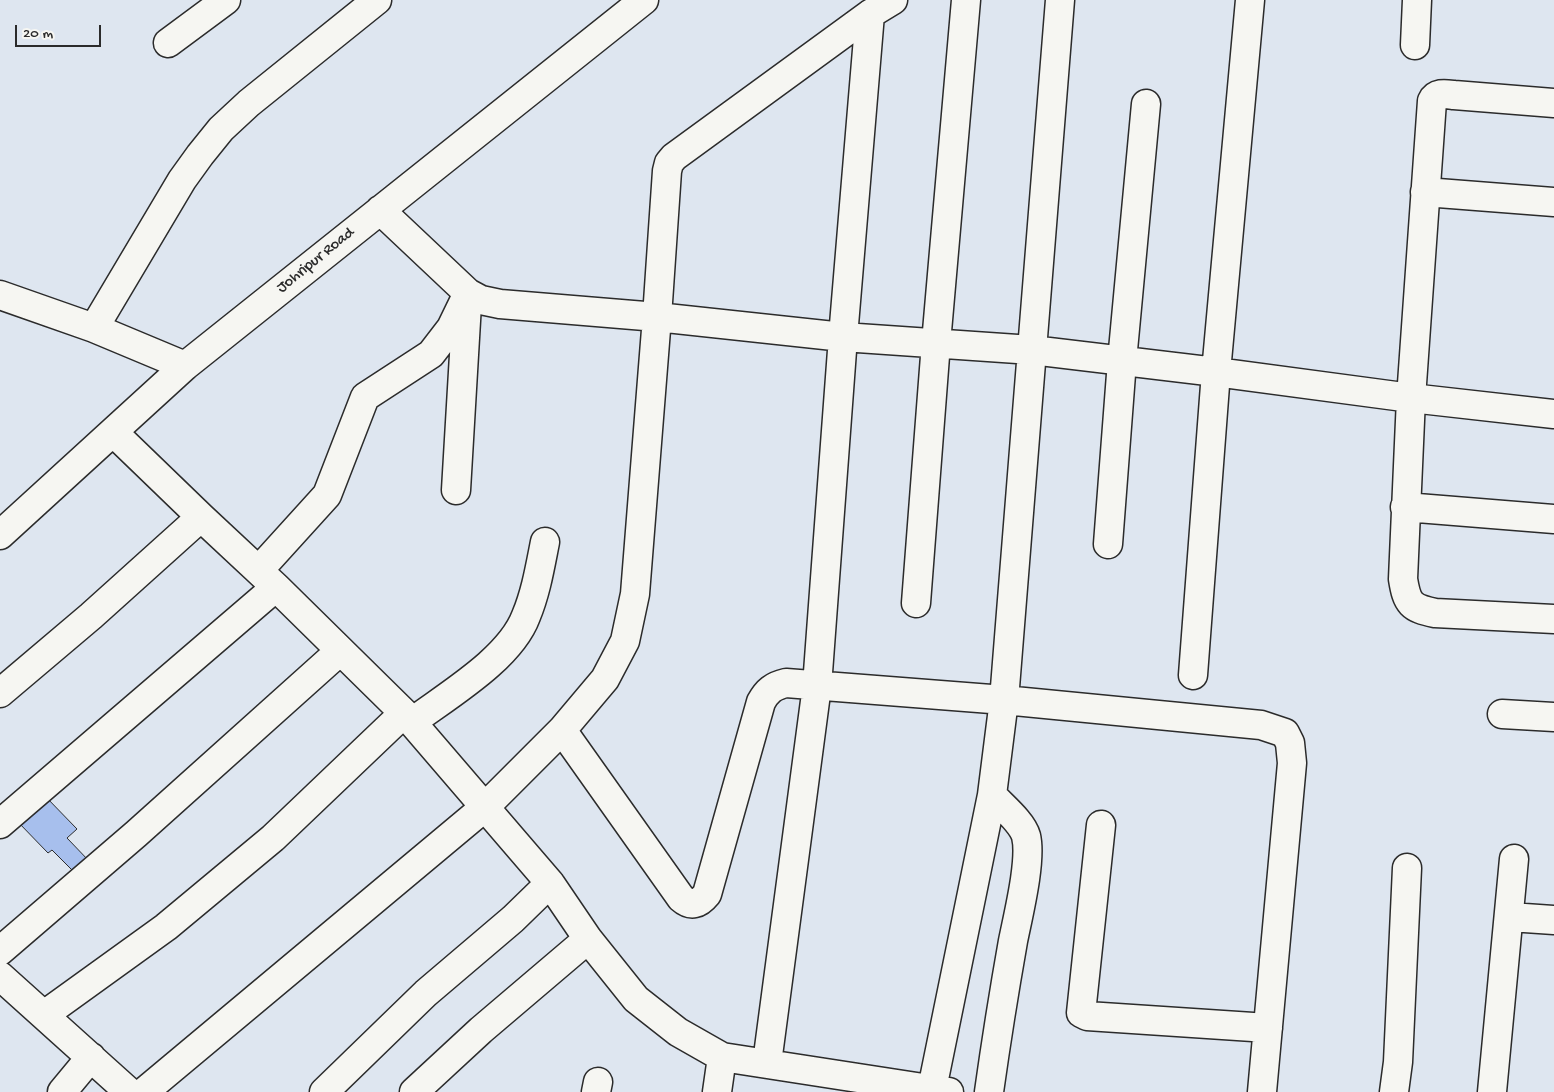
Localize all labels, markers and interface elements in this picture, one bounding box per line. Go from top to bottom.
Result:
scale bar [18,15,104,47]
text: 20 m [23,25,53,43]
street label: Johripur Road [273,224,359,298]

